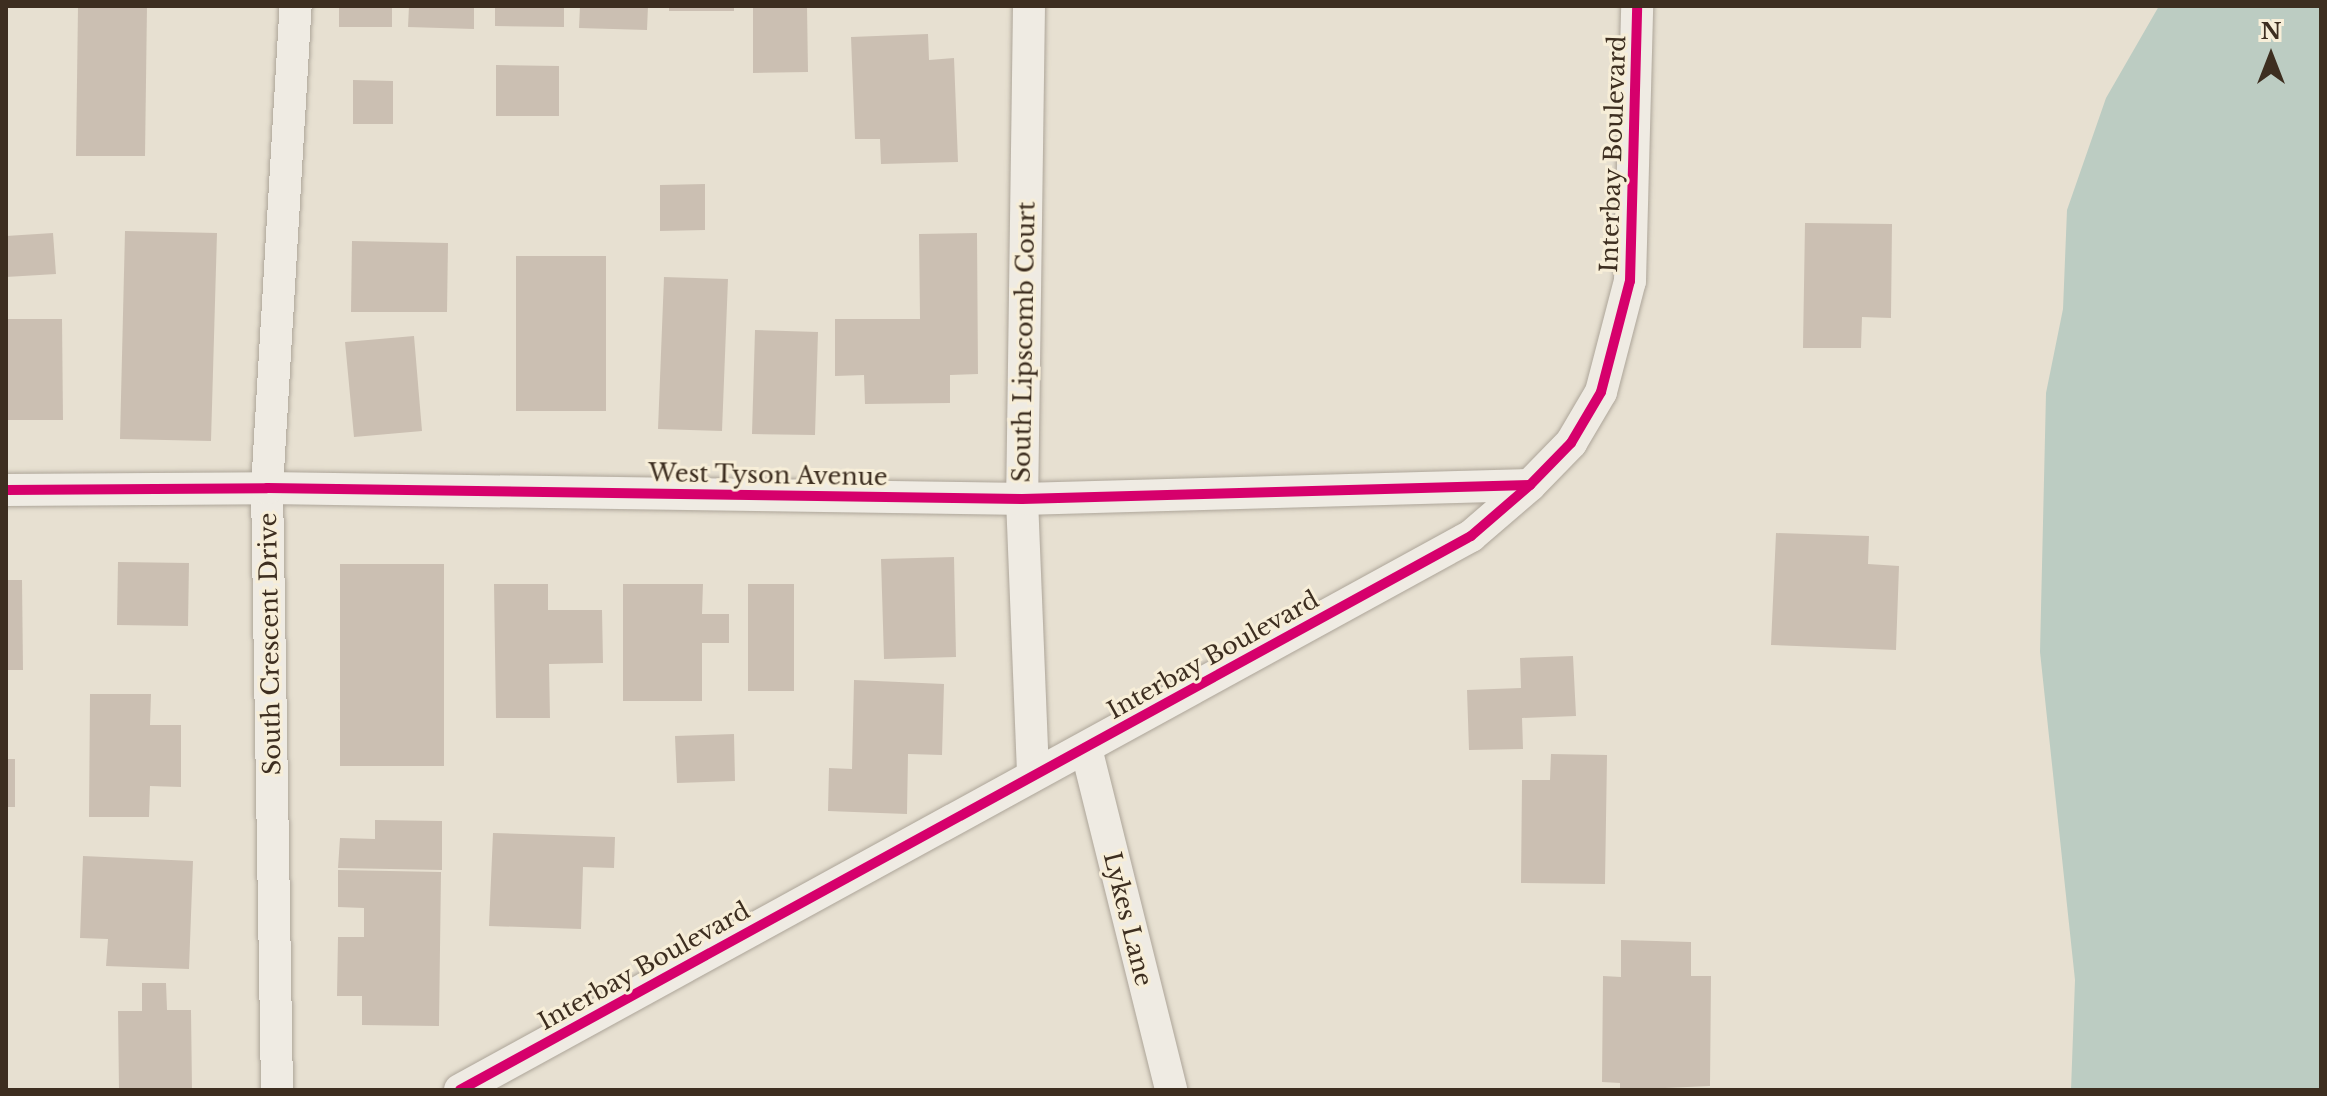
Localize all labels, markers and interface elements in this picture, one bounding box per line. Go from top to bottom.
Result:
north arrow [2231,16,2311,96]
text: N [2261,18,2281,45]
street label: Interbay Boulevard [1594,35,1632,273]
street label: South Lipscomb Court [1007,201,1041,483]
street label: West Tyson Avenue [647,458,889,492]
street label: South Crescent Drive [253,513,287,775]
street label: Interbay Boulevard [1102,585,1324,725]
street label: Lykes Lane [1097,849,1159,989]
street label: Interbay Boulevard [533,896,755,1036]

